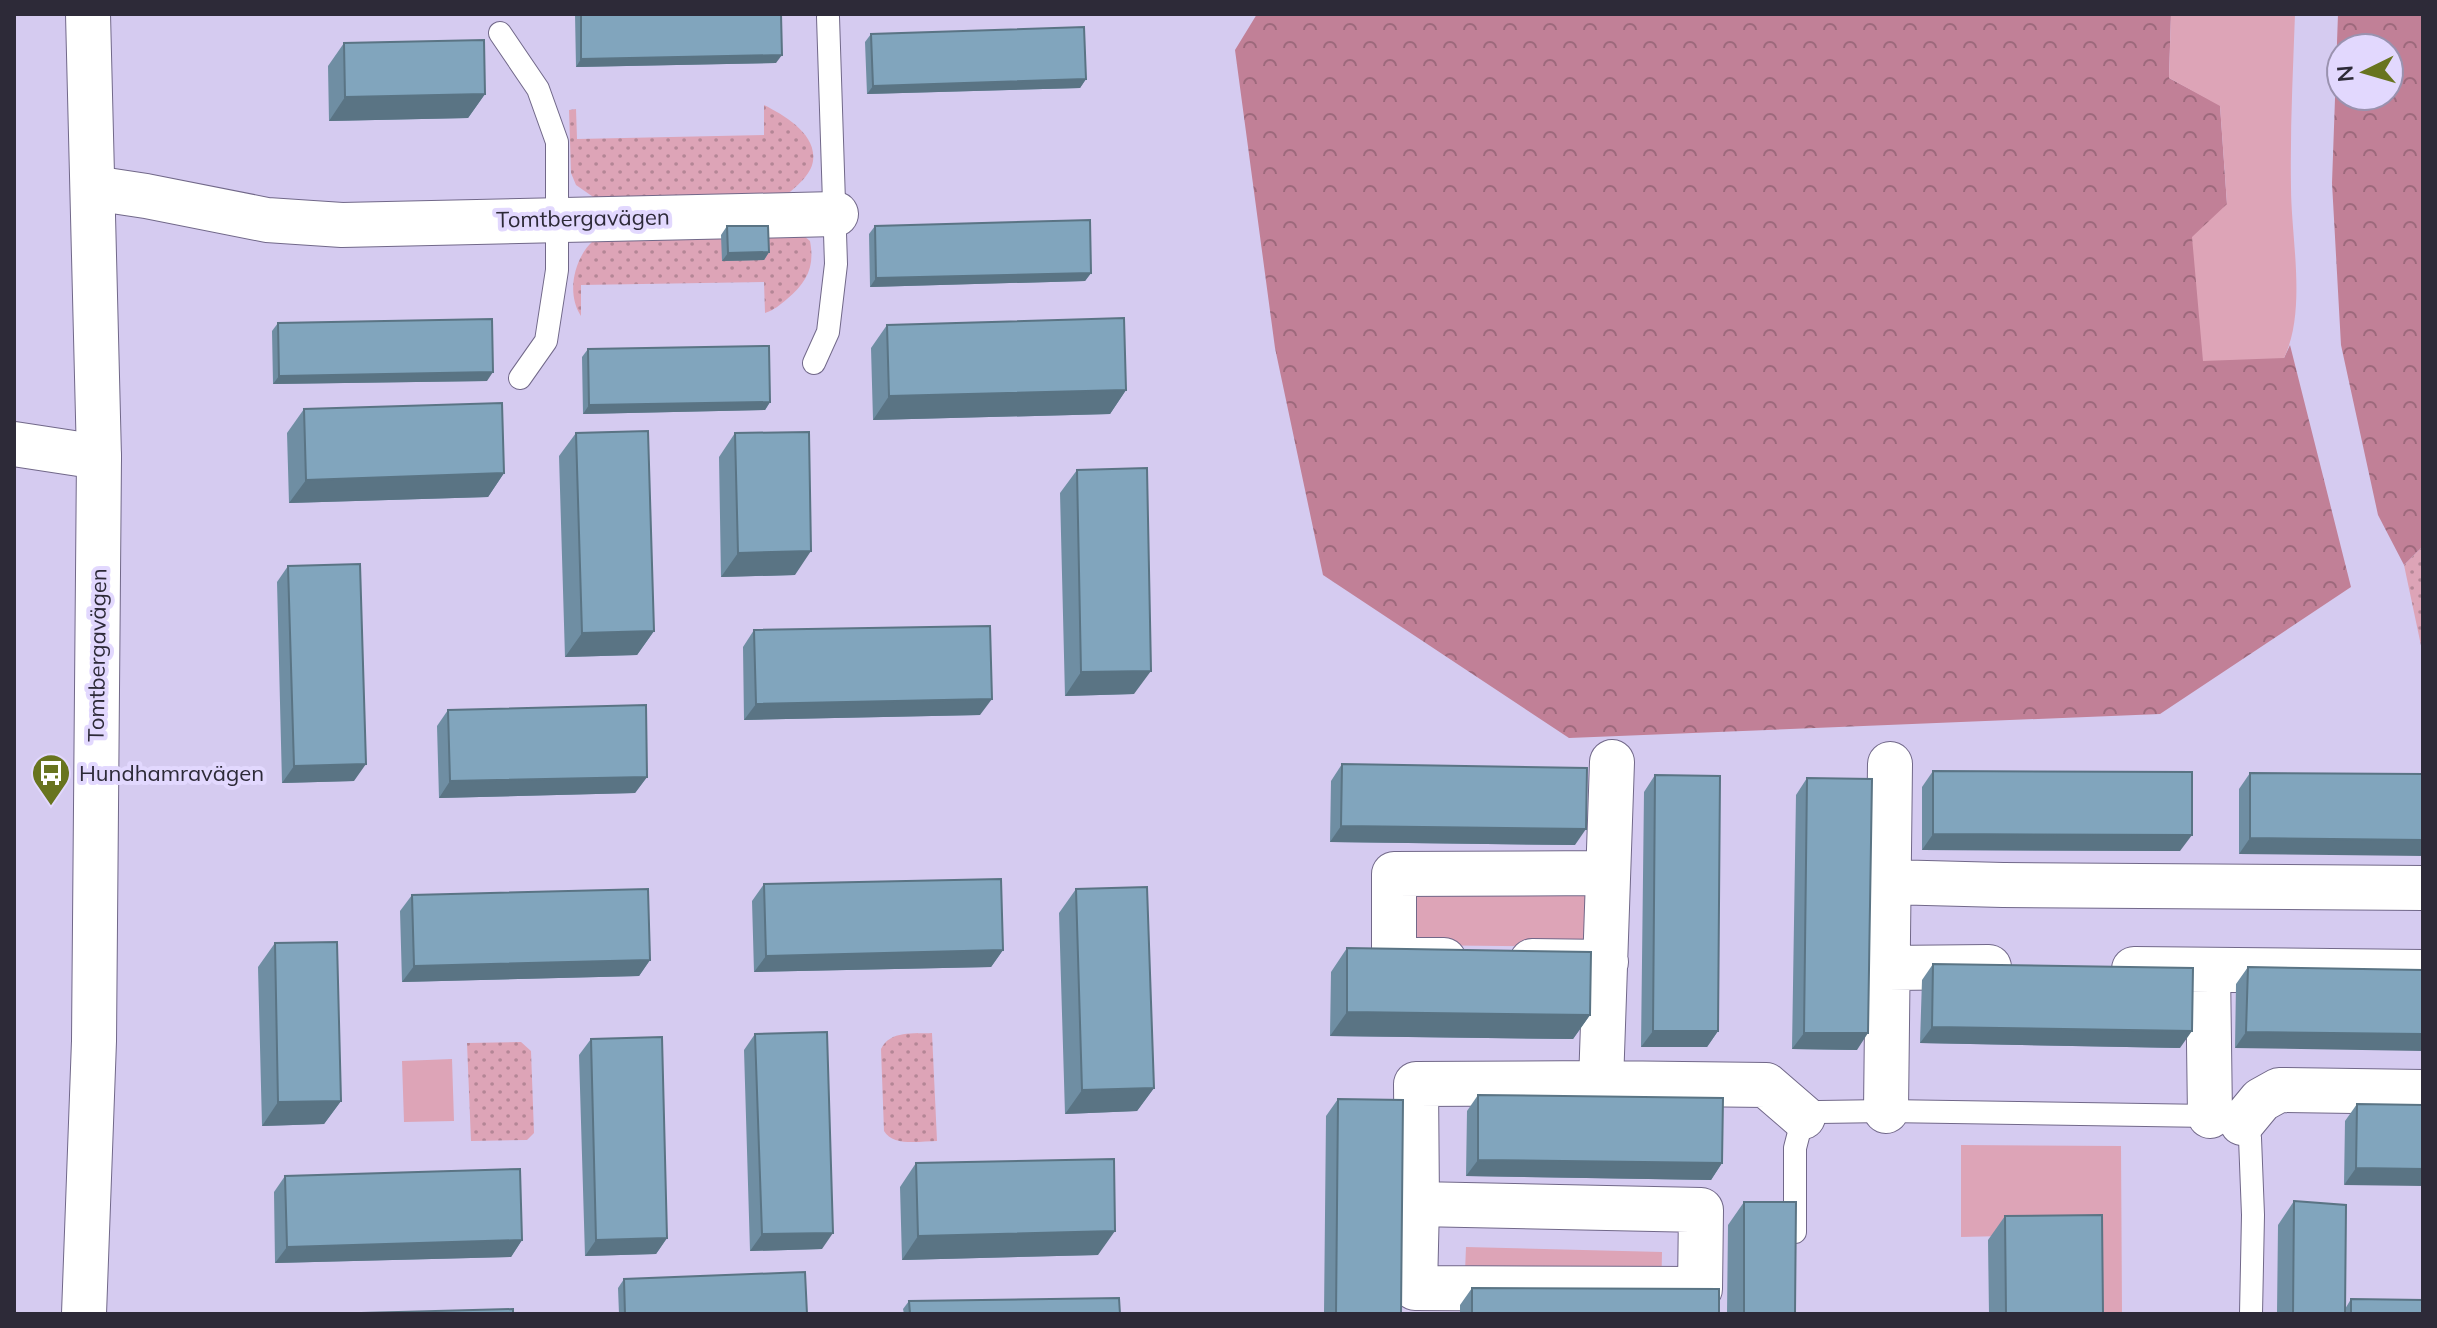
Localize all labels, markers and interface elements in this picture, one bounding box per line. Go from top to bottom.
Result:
north arrow [2325,32,2405,112]
text: N [2330,64,2360,83]
street label: Tomtbergavägen [496,202,670,234]
street label: Tomtbergavägen [81,568,113,742]
bus stop icon: Hundhamravägen [30,752,72,807]
place label: Hundhamravägen [79,759,264,787]

